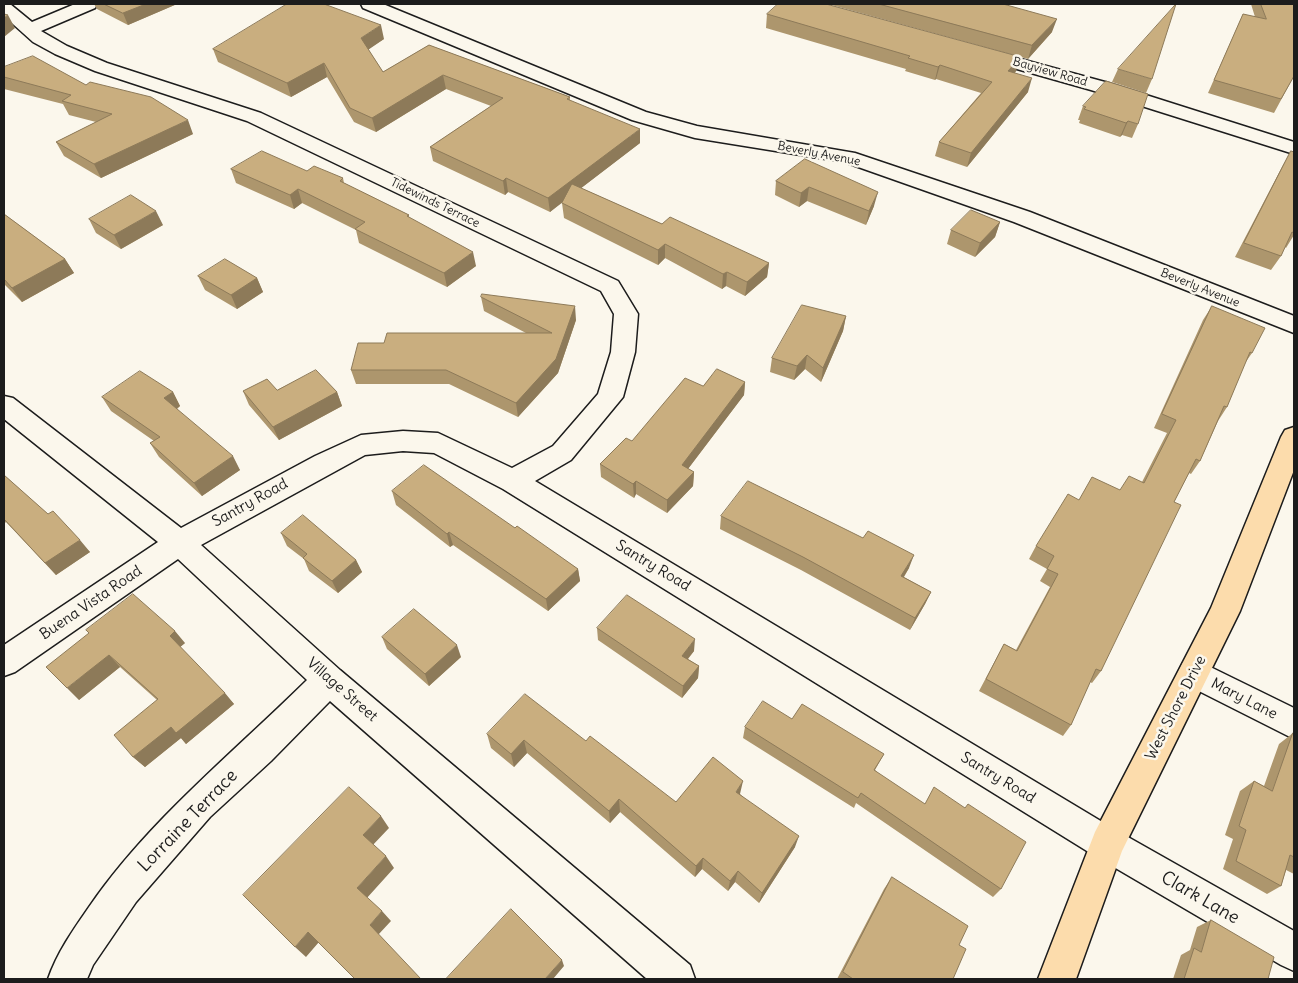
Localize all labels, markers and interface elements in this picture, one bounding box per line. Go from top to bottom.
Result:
street label: Bayview Road [1011,54,1089,90]
street label: Beverly Avenue [776,139,862,169]
street label: Tidewinds Terrace [388,175,482,231]
street label: Beverly Avenue [1158,266,1242,310]
street label: Santry Road [209,475,291,531]
street label: Santry Road [612,537,694,595]
street label: Buena Vista Road [36,562,146,644]
street label: West Shore Drive [1142,653,1210,763]
street label: Village Street [303,654,381,726]
street label: Mary Lane [1208,675,1280,723]
street label: Santry Road [957,749,1039,807]
street label: Lorraine Terrace [134,765,242,877]
street label: Clark Lane [1157,867,1243,929]

